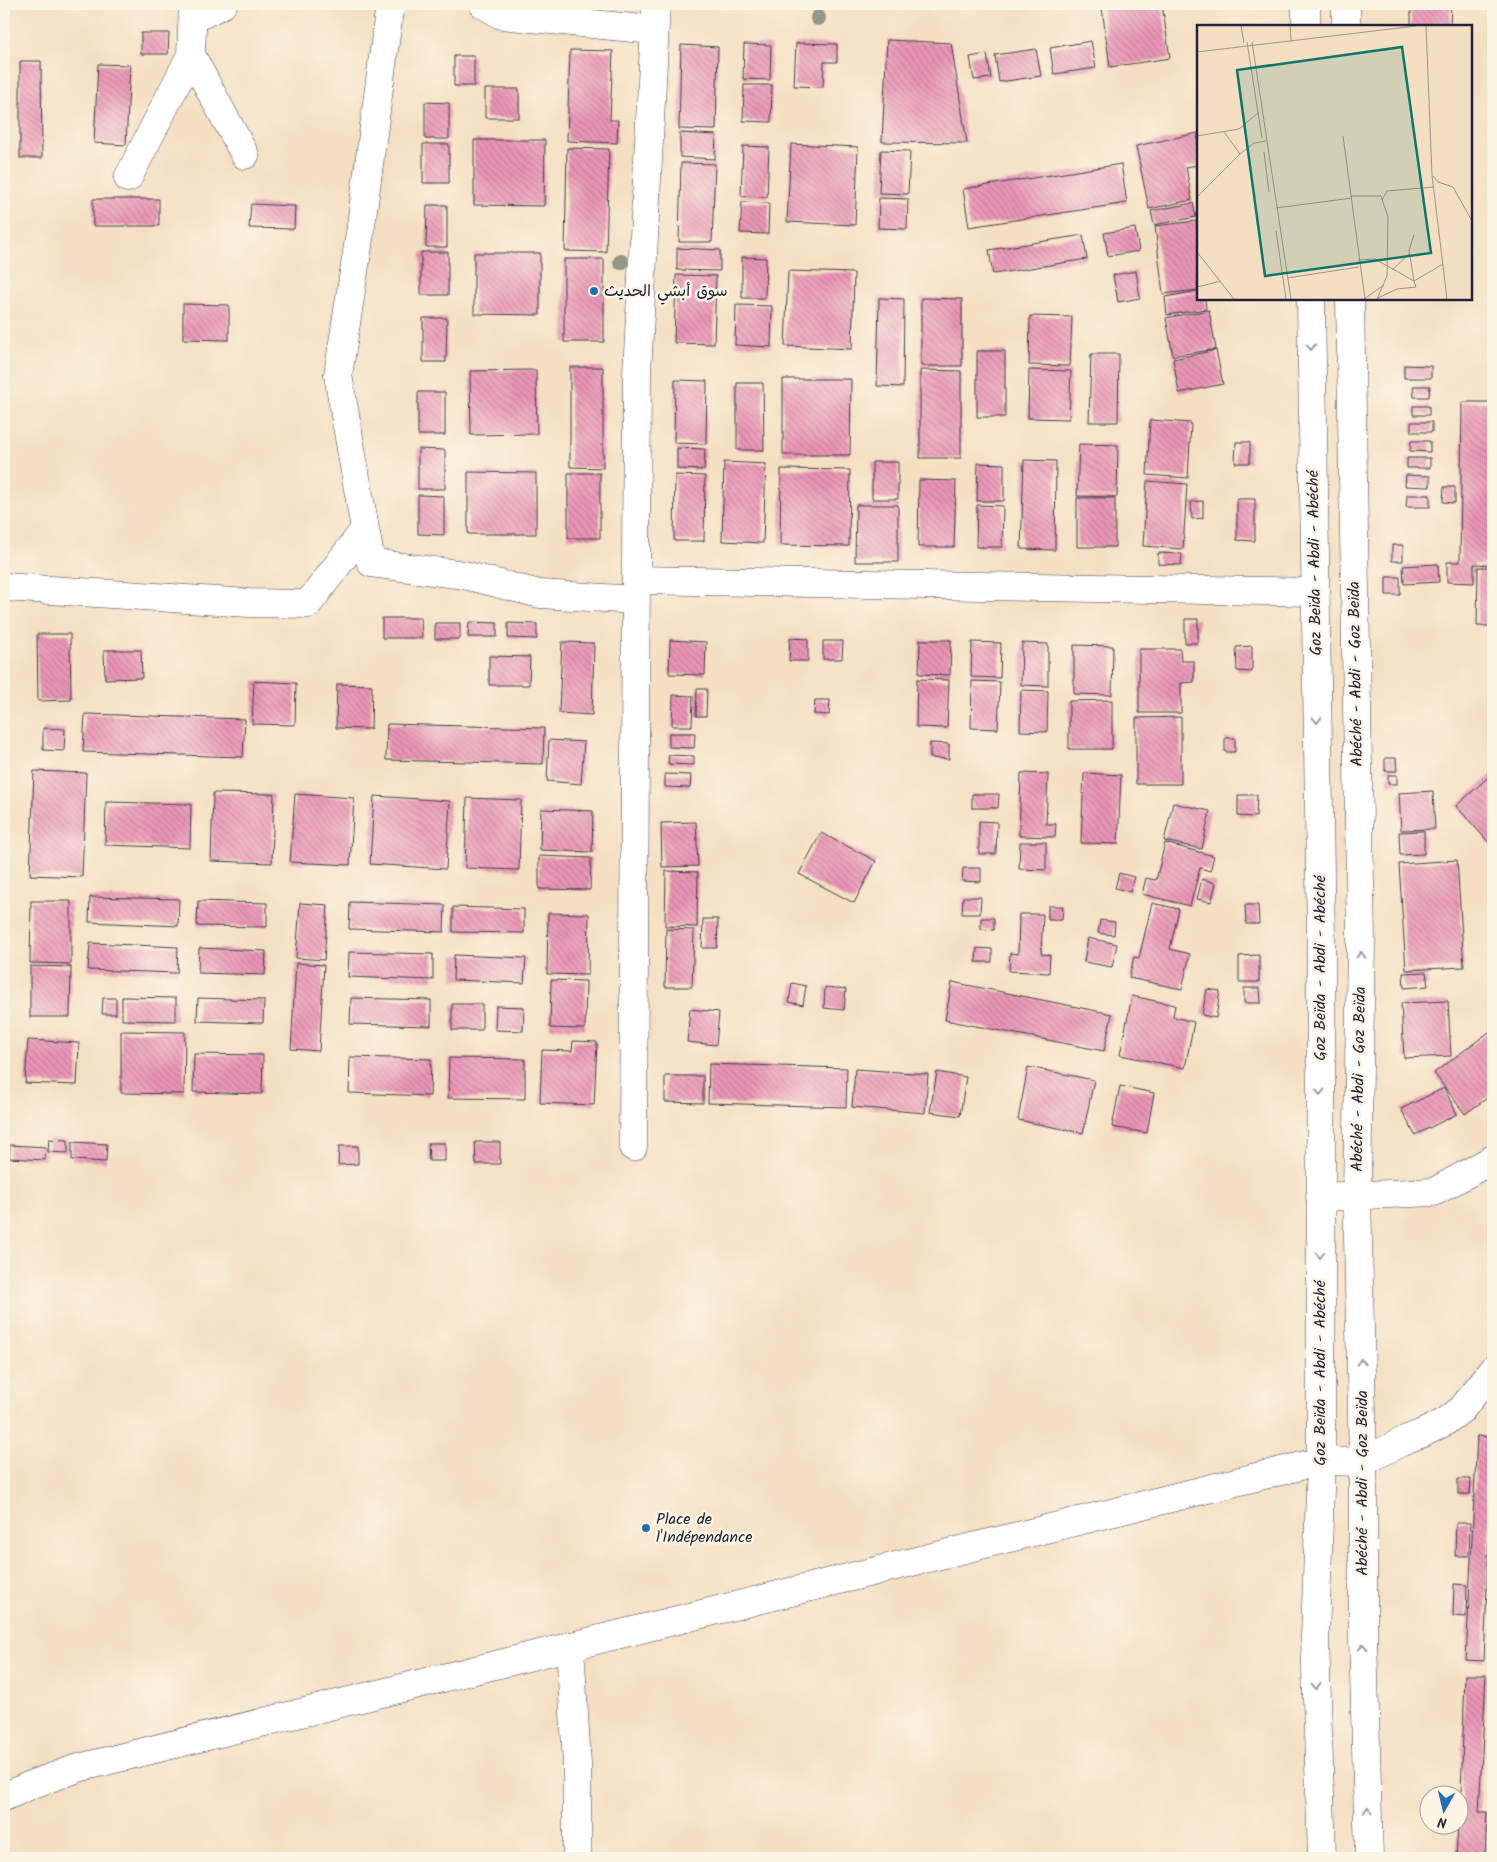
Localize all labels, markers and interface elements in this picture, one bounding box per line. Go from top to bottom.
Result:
inset map [1197,25,1472,300]
place label: سوق أبشي الحديث [604,279,728,305]
marker: سوق أبشي الحديث [588,285,600,297]
one-way arrow [1306,344,1317,352]
street label: Goz Beïda - Abdi - Abéché [1301,469,1329,656]
street label: Abéché - Abdi - Goz Beïda [1342,581,1370,767]
one-way arrow [1312,716,1323,724]
street label: Goz Beïda - Abdi - Abéché [1308,874,1333,1061]
one-way arrow [1356,950,1366,958]
street label: Abéché - Abdi - Goz Beïda [1345,986,1373,1172]
one-way arrow [1315,1089,1325,1097]
one-way arrow [1315,1252,1325,1259]
street label: Goz Beïda - Abdi - Abéché [1308,1279,1333,1466]
one-way arrow [1356,1358,1366,1366]
street label: Abéché - Abdi - Goz Beïda [1350,1390,1375,1576]
place label: Place de l'Indépendance [656,1507,752,1550]
marker: Place de l'Indépendance [640,1522,652,1534]
one-way arrow [1358,1643,1369,1651]
one-way arrow [1311,1682,1321,1690]
north arrow [1420,1784,1470,1834]
one-way arrow [1363,1805,1373,1813]
text: N [1436,1810,1448,1833]

